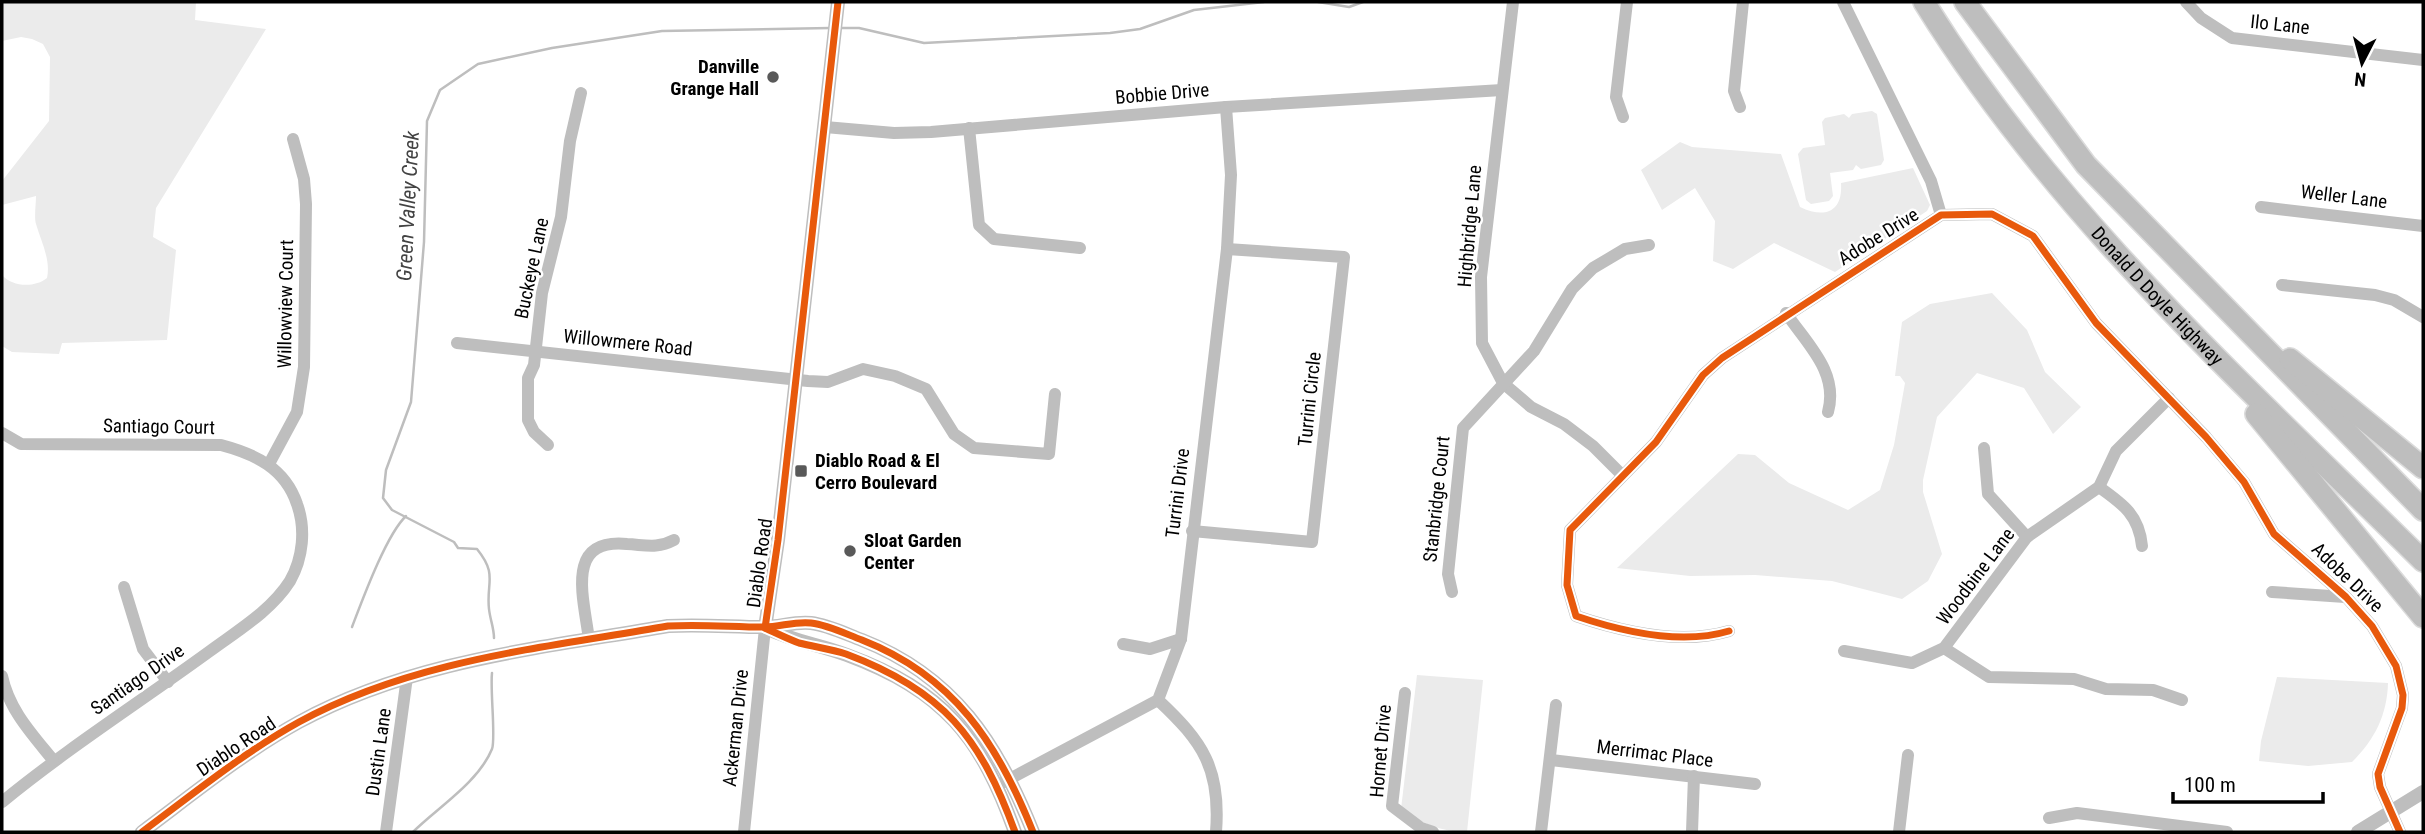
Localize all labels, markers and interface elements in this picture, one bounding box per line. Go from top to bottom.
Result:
street label: Ilo Lane [2249,10,2311,39]
north arrow [2327,28,2397,98]
place label: Danville Grange Hall [670,55,759,100]
text: N [2353,67,2367,91]
marker: Danville Grange Hall [765,69,781,85]
street label: Bobbie Drive [1114,78,1210,109]
water label: Green Valley Creek [392,129,424,282]
street label: Highbridge Lane [1453,164,1486,288]
street label: Weller Lane [2299,180,2389,213]
street label: Adobe Drive [1834,203,1923,270]
street label: Buckeye Lane [510,215,553,321]
street label: Donald D Doyle Highway [2086,222,2228,370]
street label: Willowview Court [273,239,298,369]
street label: Willowmere Road [562,324,694,361]
street label: Turrini Circle [1293,351,1326,447]
street label: Santiago Court [103,414,215,439]
street label: Stanbridge Court [1418,435,1455,563]
street label: Turrini Drive [1161,447,1194,539]
place label: Diablo Road & El Cerro Boulevard [815,449,940,494]
marker: Diablo Road & El Cerro Boulevard [793,463,809,479]
street label: Diablo Road [742,517,777,609]
street label: Woodbine Lane [1932,523,2019,629]
place label: Sloat Garden Center [864,529,962,574]
street label: Adobe Drive [2307,538,2388,617]
marker: Sloat Garden Center [842,543,858,559]
street label: Santiago Drive [86,639,188,720]
street label: Ackerman Drive [718,668,753,788]
street label: Hornet Drive [1365,704,1396,798]
street label: Dustin Lane [361,707,396,797]
street label: Diablo Road [193,712,280,781]
street label: Merrimac Place [1595,735,1715,772]
scale bar [2173,760,2324,804]
text: 100 m [2184,773,2236,797]

